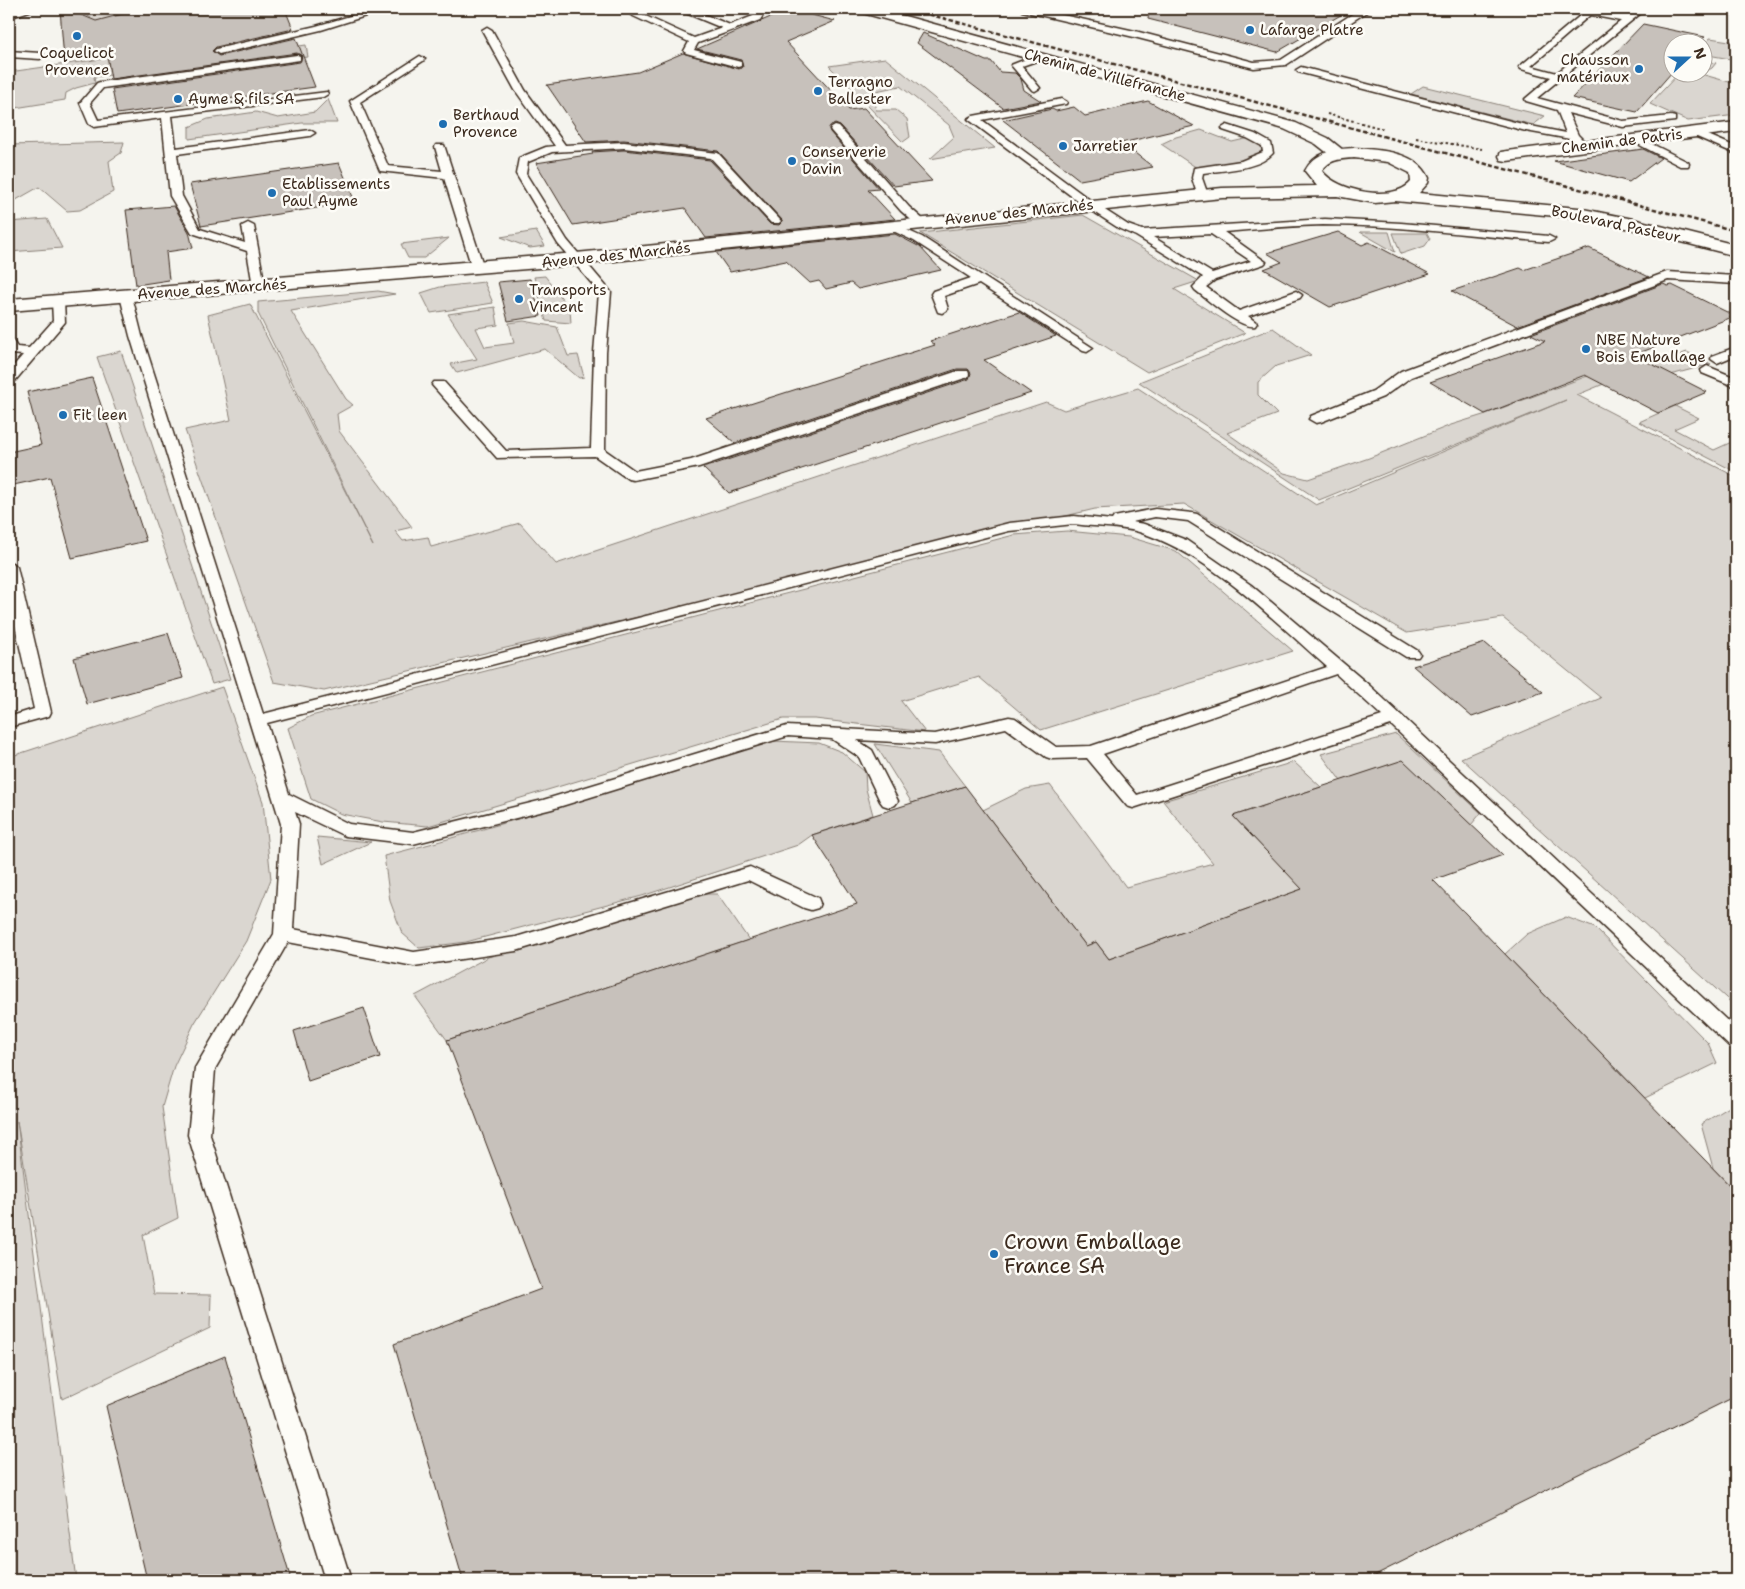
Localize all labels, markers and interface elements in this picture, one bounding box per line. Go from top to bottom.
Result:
place label: Lafarge Platre [1260,20,1364,40]
marker: Lafarge Platre [1244,24,1256,36]
marker: Coquelicot Provence [71,30,83,42]
north arrow [1662,32,1712,82]
place label: Coquelicot Provence [40,43,114,80]
street label: Chemin de Villefranche [1022,44,1188,106]
text: N [1690,45,1711,62]
place label: Chausson matériaux [1556,50,1629,87]
marker: Chausson matériaux [1633,63,1645,75]
place label: Terragno Ballester [828,72,893,109]
marker: Terragno Ballester [812,85,824,97]
place label: Ayme & fils SA [188,89,294,109]
marker: Ayme & fils SA [172,93,184,105]
place label: Berthaud Provence [453,105,520,142]
marker: Berthaud Provence [437,118,449,130]
street label: Chemin de Patris [1560,124,1684,158]
place label: Jarretier [1073,136,1138,156]
marker: Jarretier [1057,140,1069,152]
place label: Conserverie Davin [802,142,887,179]
marker: Conserverie Davin [786,155,798,167]
place label: Etablissements Paul Ayme [282,174,391,211]
marker: Etablissements Paul Ayme [266,187,278,199]
street label: Avenue des Marchés [943,194,1095,230]
street label: Boulevard Pasteur [1550,201,1682,247]
street label: Avenue des Marchés [540,237,692,273]
street label: Avenue des Marchés [136,274,288,304]
place label: Transports Vincent [529,280,607,317]
marker: Transports Vincent [513,293,525,305]
place label: NBE Nature Bois Emballage [1596,330,1706,367]
marker: NBE Nature Bois Emballage [1580,343,1592,355]
place label: Fit leen [73,405,127,425]
marker: Fit leen [57,409,69,421]
place label: Crown Emballage France SA [1004,1228,1182,1280]
marker: Crown Emballage France SA [988,1248,1000,1260]

